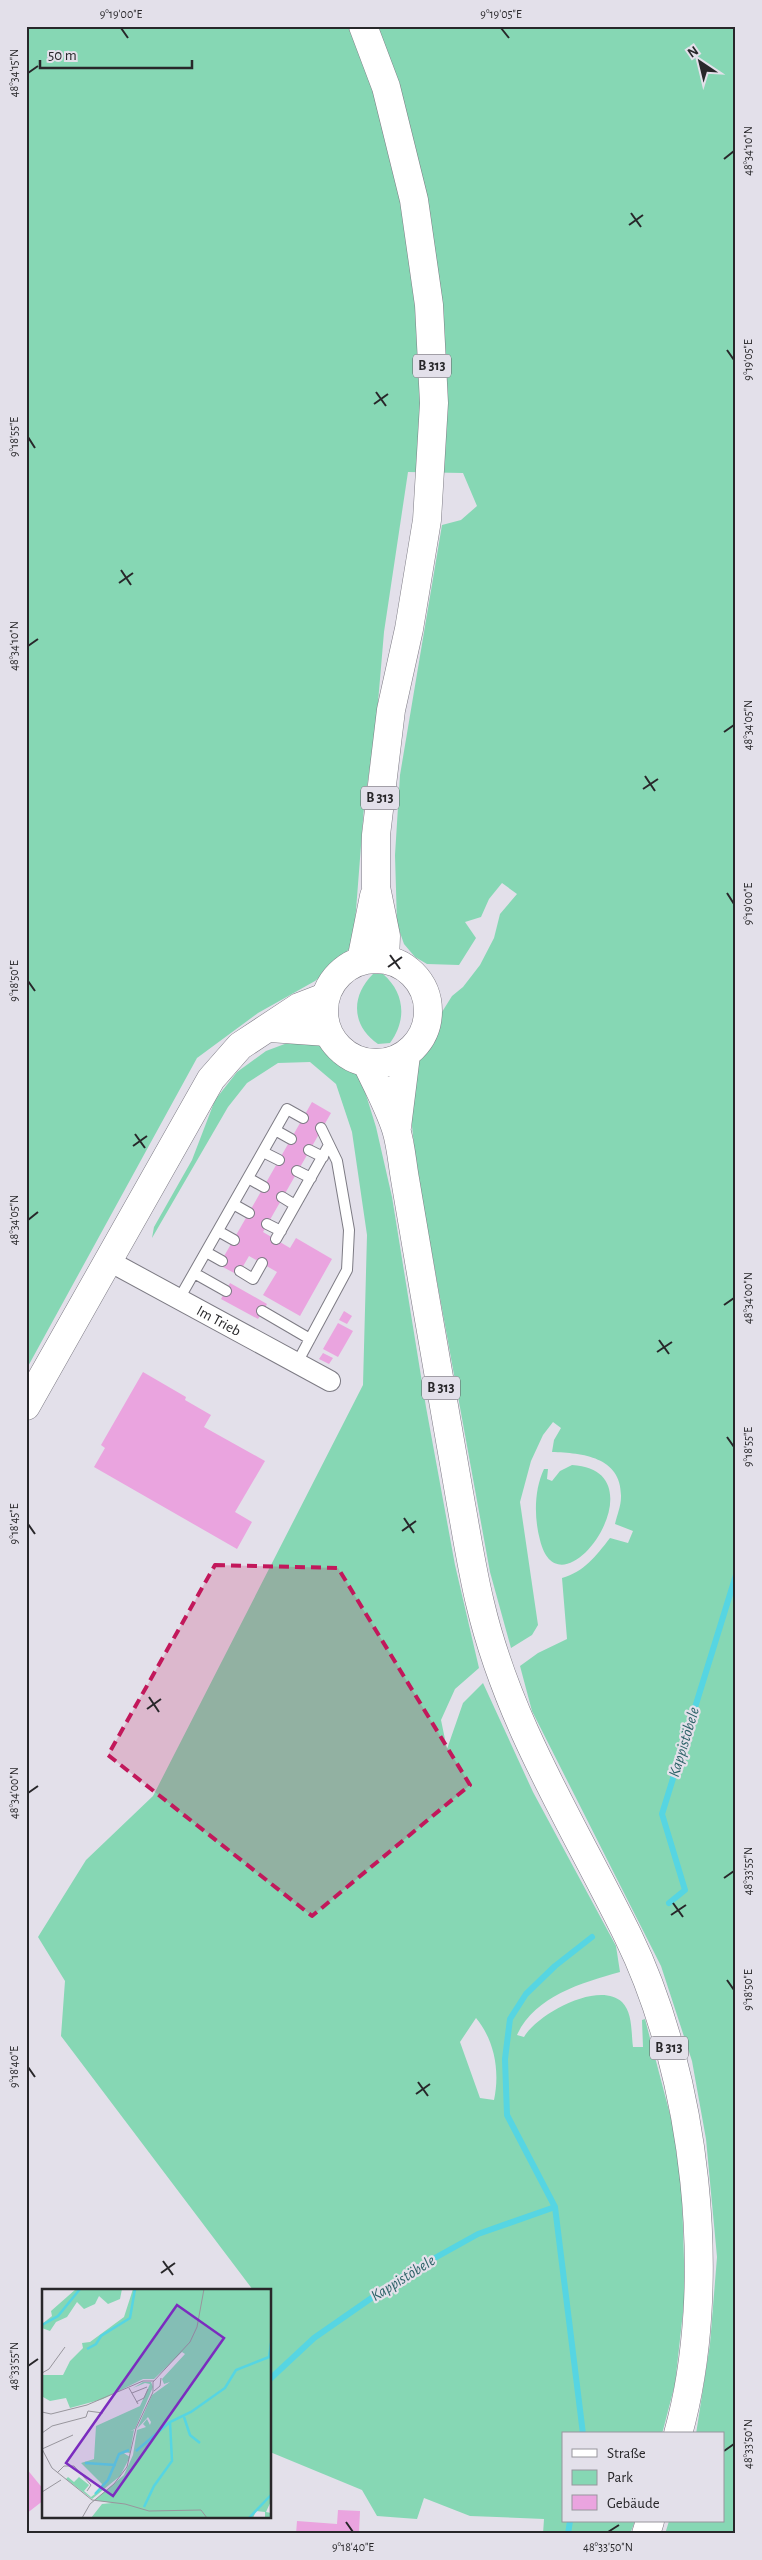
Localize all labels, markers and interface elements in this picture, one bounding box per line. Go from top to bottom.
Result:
text: 9°19'00"E [100,8,143,20]
text: 9°19'05"E [480,8,522,20]
scale bar [40,38,192,70]
north arrow [674,38,724,88]
text: N [685,44,701,61]
text: 50 m [48,48,77,63]
text: 48°34'15"N [8,49,20,97]
text: 48°34'10"N [742,126,754,176]
text: 9°19'05"E [742,339,754,381]
road number: B 313 [413,354,451,378]
text: 9°18'55"E [8,417,20,457]
text: 48°34'10"N [8,621,20,671]
text: 48°34'05"N [742,700,754,750]
road number: B 313 [361,786,399,810]
text: 9°19'00"E [742,882,754,925]
text: 9°18'50"E [8,960,20,1002]
text: 48°34'05"N [8,1195,20,1245]
text: 48°34'00"N [742,1272,754,1324]
street label: Im Trieb [194,1303,244,1339]
road number: B 313 [422,1376,460,1400]
text: 9°18'55"E [742,1427,754,1467]
text: 9°18'45"E [8,1503,20,1544]
water label: Kappistöbele [666,1705,703,1779]
text: 48°34'00"N [8,1767,20,1819]
text: 48°33'55"N [742,1847,754,1895]
text: 9°18'50"E [742,1969,754,2011]
road number: B 313 [650,2036,688,2060]
text: 9°18'40"E [8,2046,20,2088]
water label: Kappistöbele [368,2252,438,2305]
inset map [42,2289,271,2518]
text: 48°33'55"N [8,2342,20,2390]
text: 48°33'50"N [742,2419,754,2469]
legend [562,2432,724,2522]
text: Straße [607,2446,646,2461]
text: Park [607,2470,633,2485]
text: Gebäude [607,2496,660,2511]
text: 9°18'40"E [332,2541,374,2553]
text: 48°33'50"N [583,2541,633,2553]

